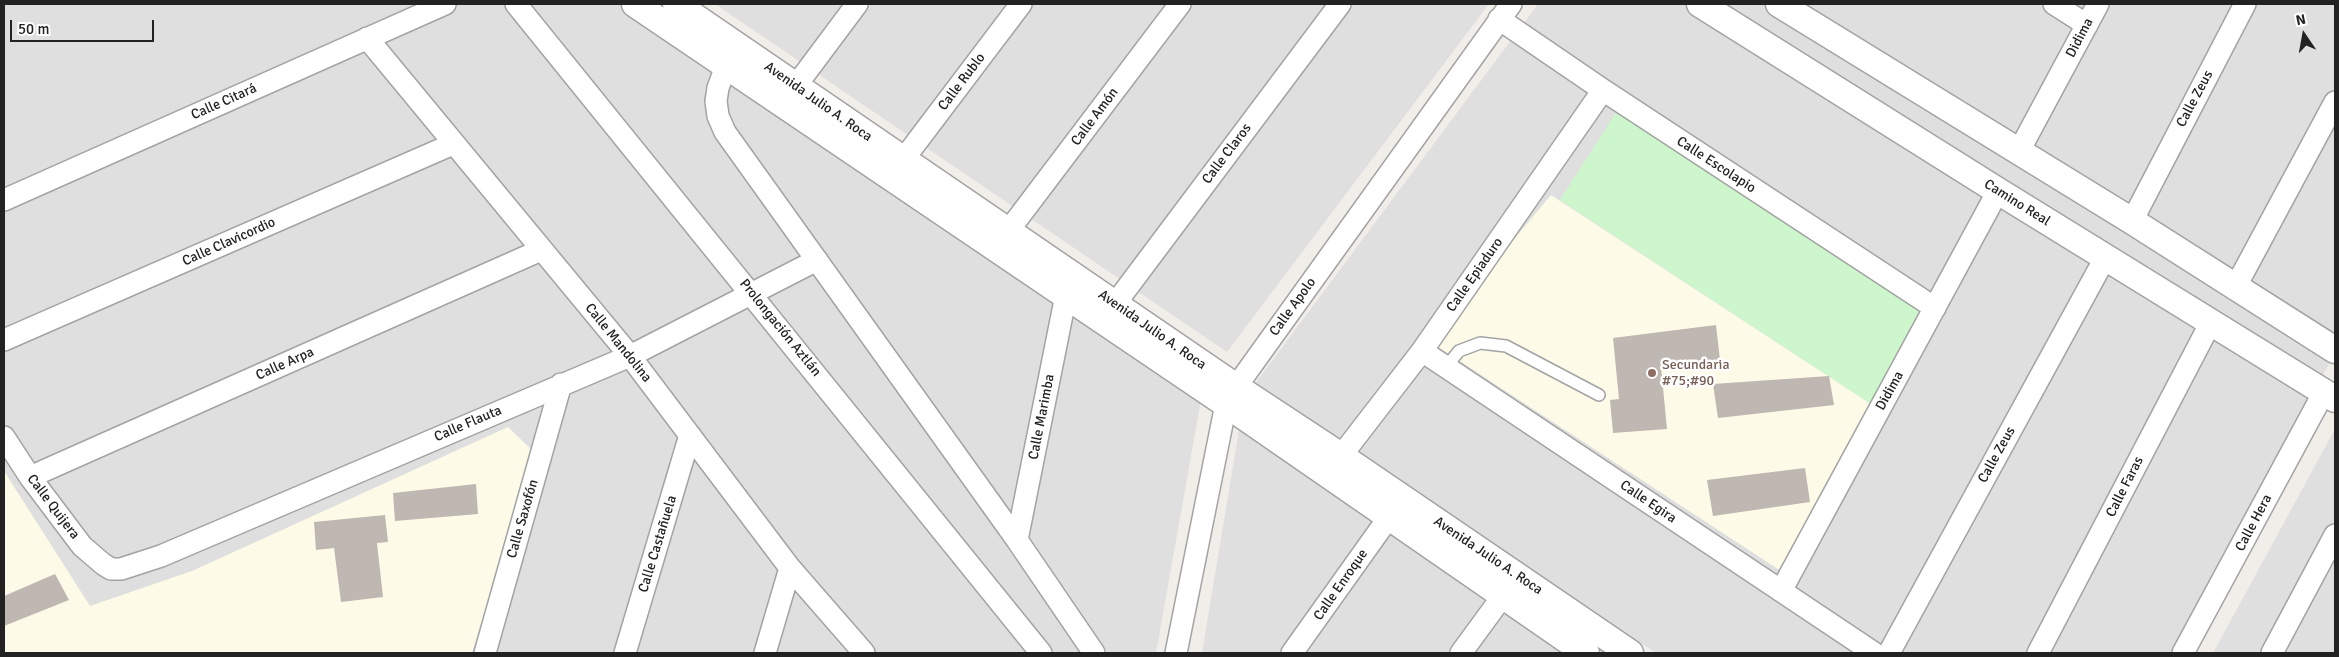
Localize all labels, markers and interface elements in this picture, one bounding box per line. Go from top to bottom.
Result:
scale bar [12,10,156,42]
north arrow [2279,10,2329,60]
text: N [2294,11,2307,29]
street label: Didima [2063,15,2097,61]
text: 50 m [18,20,49,38]
street label: Calle Rublo [935,50,989,114]
street label: Avenida Julio A. Roca [761,58,875,146]
street label: Calle Zeus [2173,68,2217,130]
street label: Calle Citará [189,80,259,124]
street label: Calle Amón [1068,85,1122,149]
street label: Calle Claros [1199,120,1255,188]
street label: Calle Escolapio [1673,133,1759,197]
street label: Camino Real [1981,176,2053,230]
street label: Calle Clavicordio [180,214,278,270]
street label: Calle Epiaduro [1443,235,1507,315]
street label: Calle Apolo [1266,275,1320,339]
street label: Prolongación Aztlán [736,276,824,380]
street label: Avenida Julio A. Roca [1095,286,1209,374]
street label: Calle Mandolina [581,300,655,386]
street label: Calle Arpa [253,344,317,384]
place label: Secundaria #75;#90 [1662,357,1729,390]
marker: Secundaria #75;#90 [1646,367,1658,379]
street label: Didima [1872,368,1908,414]
street label: Calle Marimba [1025,373,1059,461]
street label: Calle Flauta [432,402,504,446]
street label: Calle Zeus [1975,424,2019,486]
street label: Calle Faras [2103,454,2147,520]
street label: Calle Quijera [23,471,83,543]
street label: Calle Egira [1617,477,1679,527]
street label: Calle Saxofón [504,478,542,560]
street label: Calle Hera [2232,492,2276,554]
street label: Calle Castañuela [635,493,681,595]
street label: Avenida Julio A. Roca [1430,513,1546,599]
street label: Calle Enroque [1310,546,1372,624]

